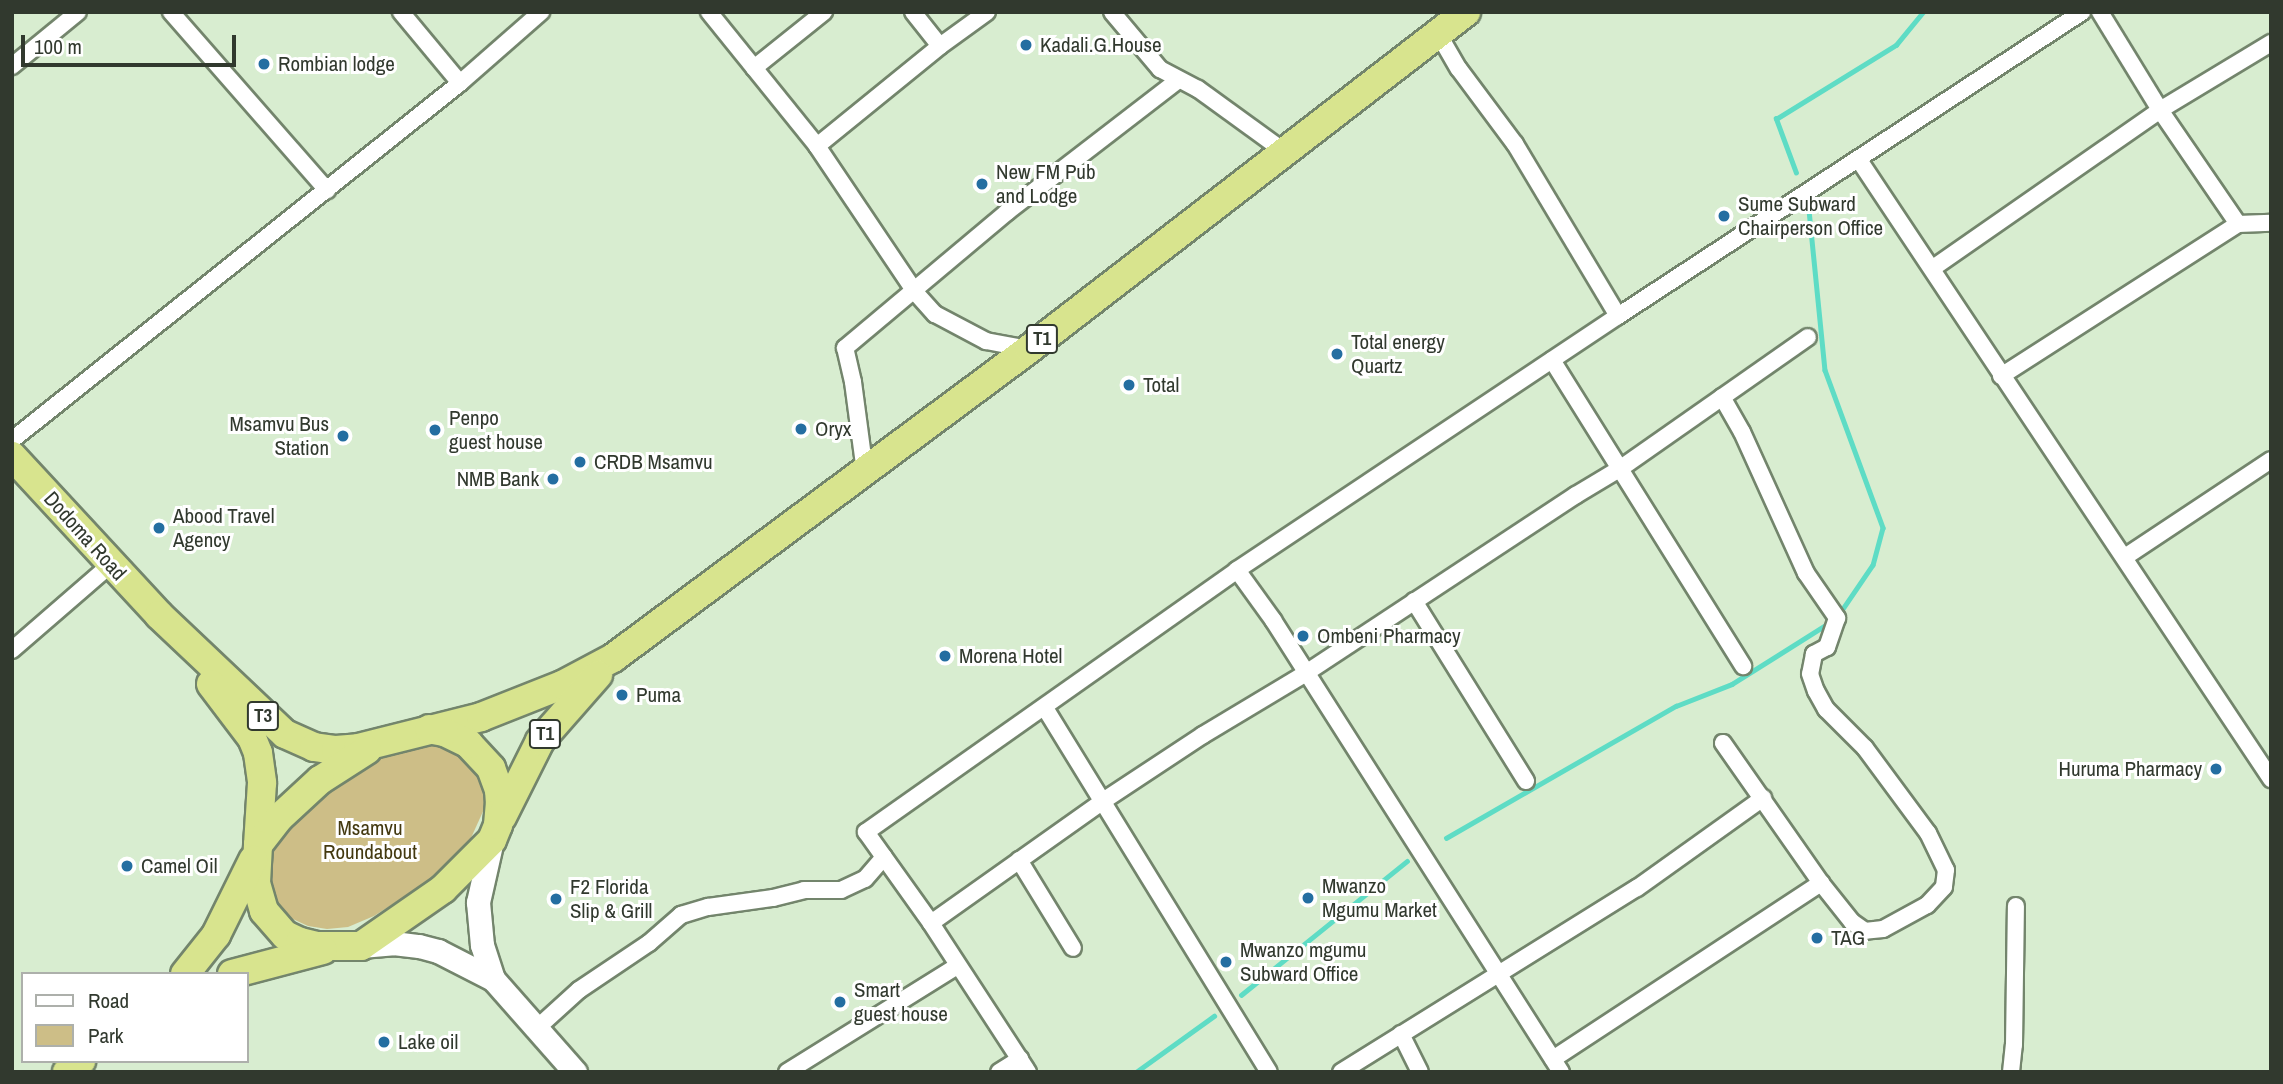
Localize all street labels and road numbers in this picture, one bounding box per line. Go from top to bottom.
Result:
road number: T1 [1024,324,1060,354]
street label: Dodoma Road [38,486,132,586]
road number: T3 [246,701,280,732]
road number: T1 [528,719,562,750]

